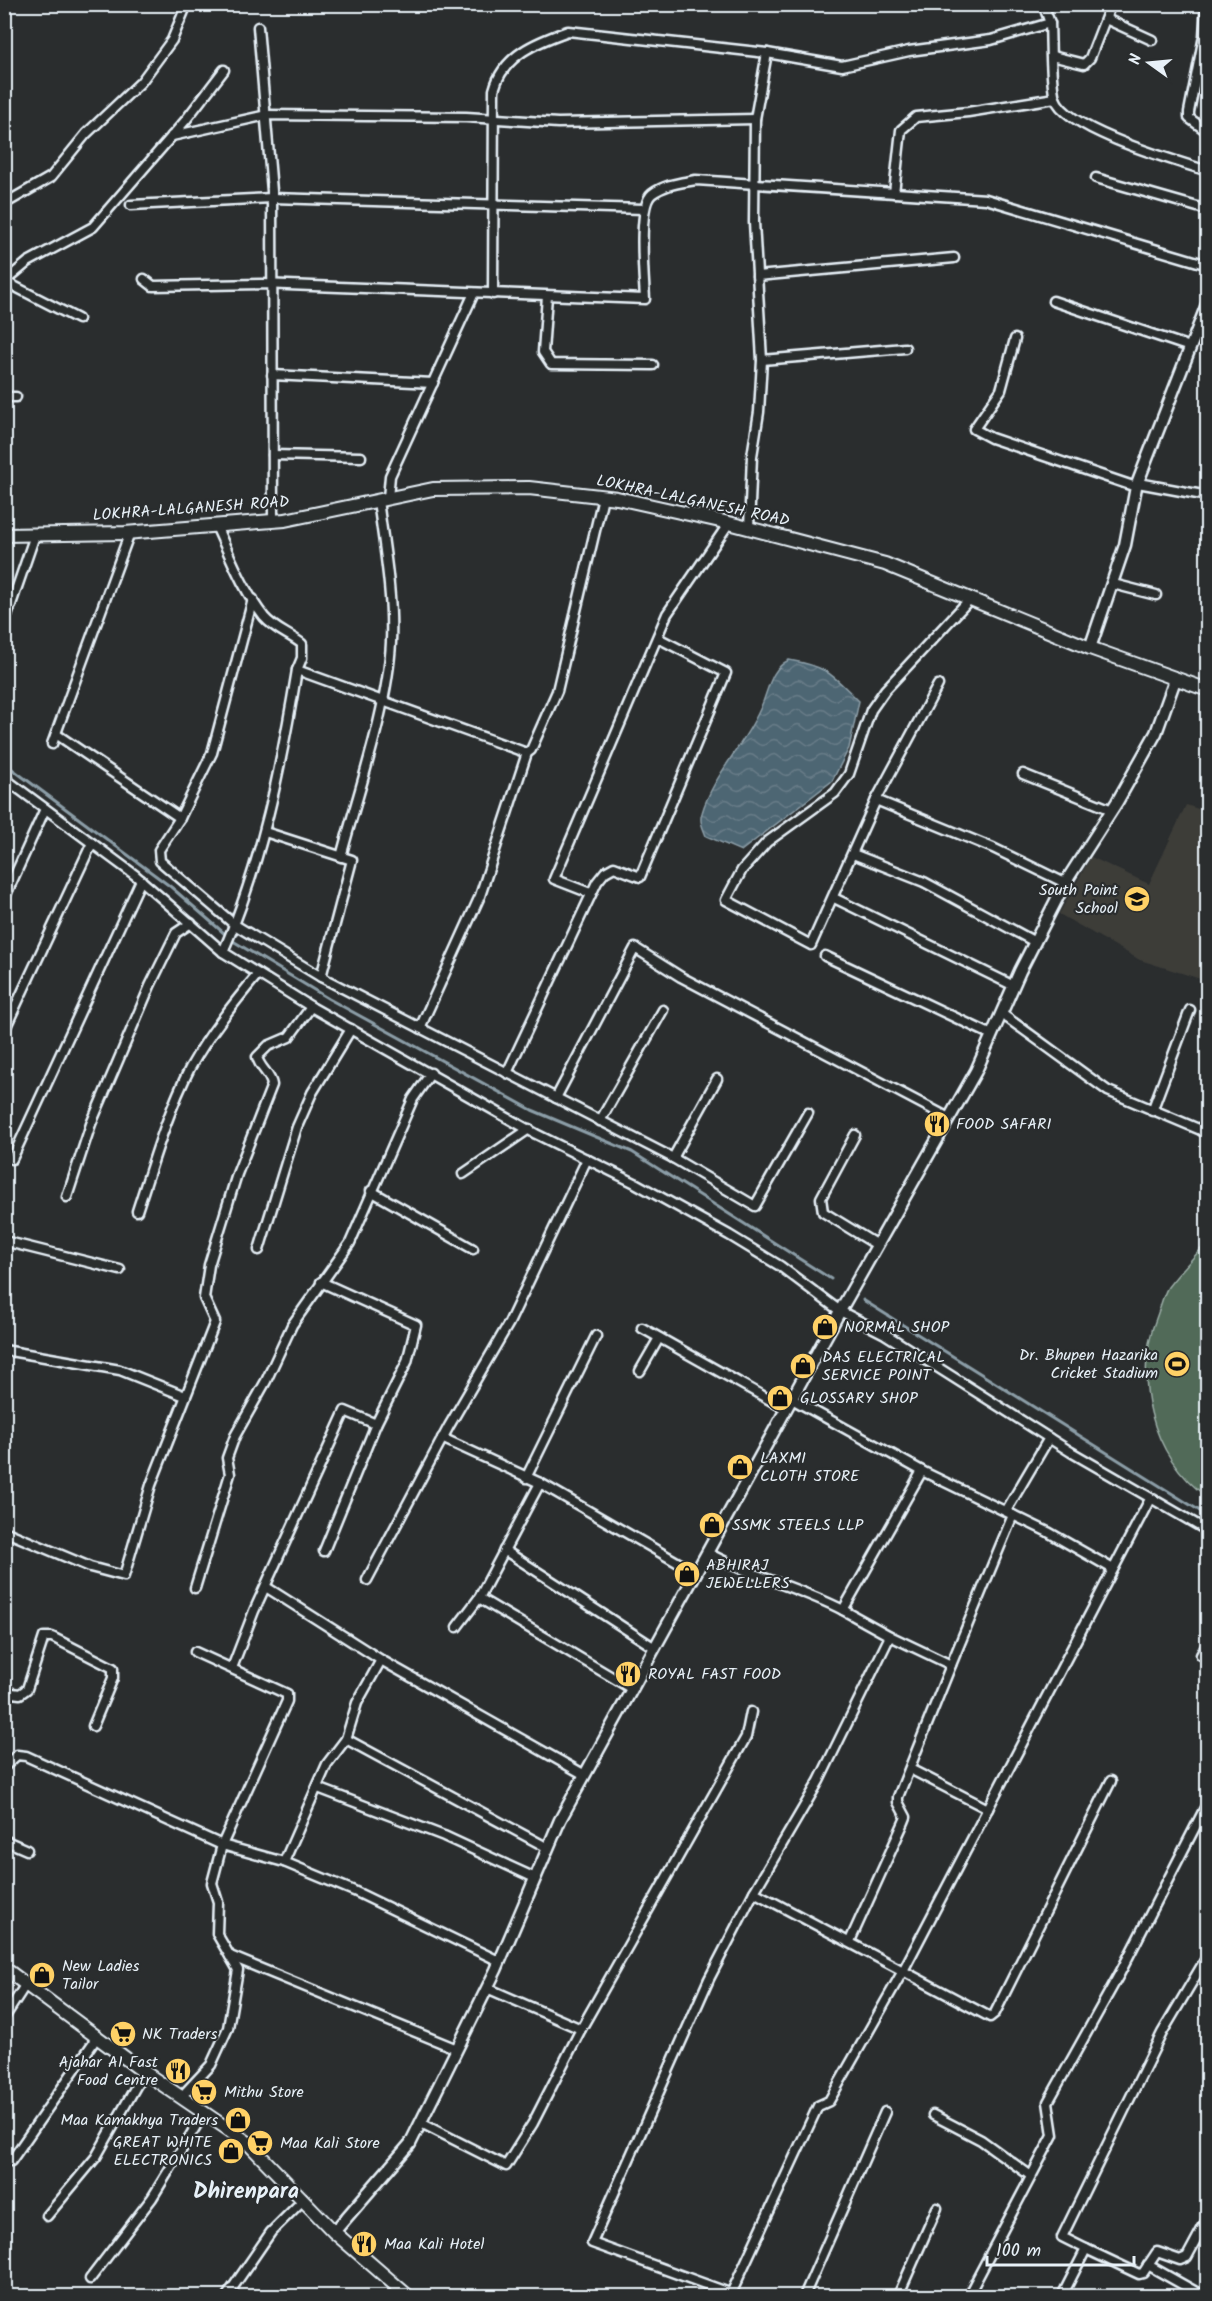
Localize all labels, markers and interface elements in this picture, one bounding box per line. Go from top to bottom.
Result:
north arrow [1119,33,1179,93]
text: N [1123,51,1149,68]
street label: LOKHRA-LALGANESH ROAD [594,468,792,534]
street label: LOKHRA-LALGANESH ROAD [92,490,290,528]
place label: South Point School [1039,878,1119,921]
school or university icon: South Point School [1122,884,1152,914]
restaurant icon: FOOD SAFARI [922,1109,952,1139]
place label: FOOD SAFARI [956,1112,1051,1137]
shop icon: NORMAL SHOP [810,1312,840,1342]
place label: NORMAL SHOP [844,1315,950,1340]
place label: Dr. Bhupen Hazarika Cricket Stadium [1019,1343,1158,1386]
place label: DAS ELECTRICAL SERVICE POINT [822,1345,945,1388]
sports icon: Dr. Bhupen Hazarika Cricket Stadium [1162,1349,1192,1379]
shop icon: DAS ELECTRICAL SERVICE POINT [788,1351,818,1381]
shop icon: GLOSSARY SHOP [765,1383,795,1413]
place label: GLOSSARY SHOP [800,1386,918,1411]
place label: LAXMI CLOTH STORE [760,1446,860,1489]
shop icon: LAXMI CLOTH STORE [725,1452,755,1482]
shop icon: SSMK STEELS LLP [697,1510,727,1540]
place label: SSMK STEELS LLP [732,1513,863,1538]
place label: ABHIRAJ JEWELLERS [706,1553,790,1596]
shop icon: ABHIRAJ JEWELLERS [672,1559,702,1589]
restaurant icon: ROYAL FAST FOOD [613,1659,643,1689]
place label: ROYAL FAST FOOD [648,1662,781,1687]
place label: New Ladies Tailor [62,1954,139,1997]
shop icon: New Ladies Tailor [27,1960,57,1990]
supermarket icon: NK Traders [108,2019,138,2049]
place label: NK Traders [142,2022,218,2047]
place label: Ajahar A1 Fast Food Centre [59,2050,159,2093]
restaurant icon: Ajahar A1 Fast Food Centre [163,2056,193,2086]
supermarket icon: Mithu Store [189,2077,219,2107]
place label: Mithu Store [224,2080,304,2105]
shop icon: Maa Kamakhya Traders [223,2105,253,2135]
place label: Maa Kamakhya Traders [61,2108,218,2133]
supermarket icon: Maa Kali Store [245,2128,275,2158]
place label: GREAT WHITE ELECTRONICS [113,2130,213,2173]
place label: Maa Kali Store [280,2131,380,2156]
shop icon: GREAT WHITE ELECTRONICS [216,2136,246,2166]
district label: Dhirenpara [193,2175,299,2210]
restaurant icon: Maa Kali Hotel [349,2229,379,2259]
scale bar [987,2229,1134,2267]
place label: Maa Kali Hotel [384,2232,485,2257]
text: 100 m [996,2237,1041,2266]

